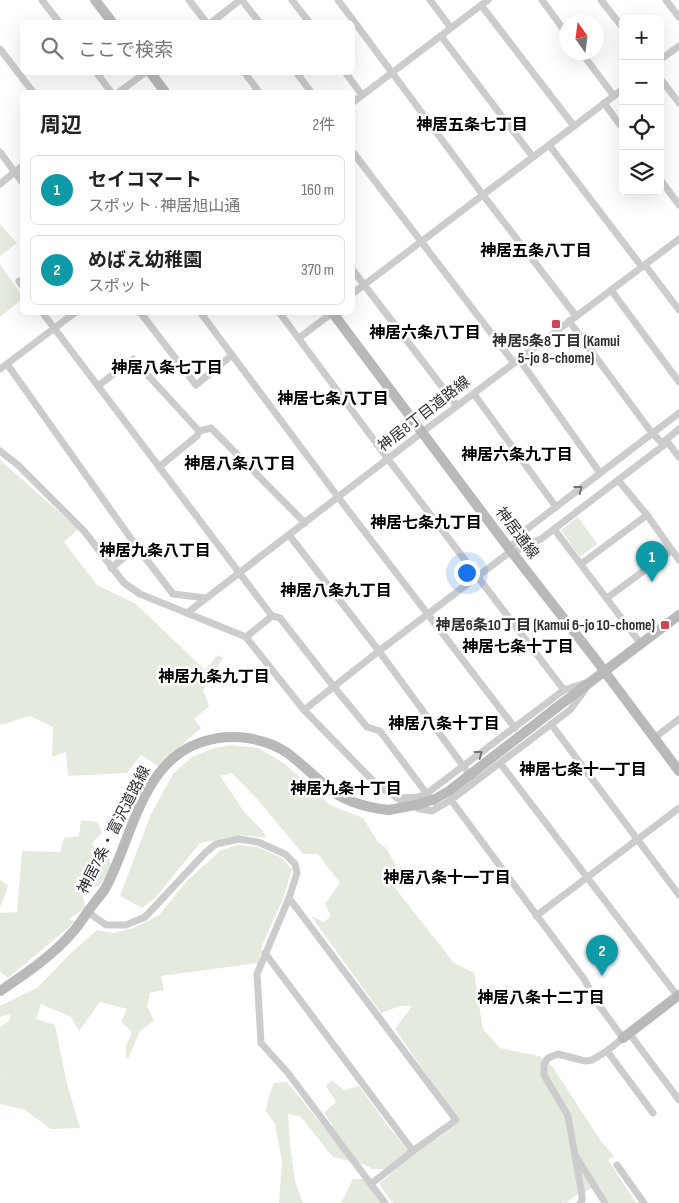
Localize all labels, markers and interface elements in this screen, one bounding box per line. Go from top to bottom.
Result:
north arrow [559,15,604,60]
map controls [619,15,664,195]
button: + [619,15,664,60]
search box [20,20,355,75]
icon: search [38,34,66,62]
text: ここで検索 [78,39,173,62]
button: − [619,60,664,105]
button: locate [619,105,664,150]
text: 周辺 [40,113,82,138]
district label: 神居五条七丁目 [416,115,528,135]
text: 2件 [312,116,335,135]
button: layers [619,150,664,195]
text: セイコマート [88,169,202,192]
text: 1 [54,181,60,200]
text: 160 m [301,181,334,200]
text: スポット · 神居旭山通 [88,197,240,216]
district label: 神居五条八丁目 [480,241,592,261]
text: めばえ幼稚園 [88,249,202,272]
text: 2 [53,261,61,280]
text: 370 m [301,261,334,280]
text: スポット [88,277,152,296]
marker: 神居5条8丁目 (Kamui 5-jo 8-chome) [550,318,562,330]
district label: 神居六条八丁目 [369,323,481,343]
place label: 神居5条8丁目 (Kamui 5-jo 8-chome) [491,332,620,368]
district label: 神居八条七丁目 [111,358,223,378]
street label: 神居8丁目道路線 [374,372,474,456]
district label: 神居七条八丁目 [277,389,389,409]
district label: 神居六条九丁目 [461,445,573,465]
district label: 神居八条八丁目 [184,454,296,474]
one-way arrow [573,486,582,494]
street label: 神居通線 [491,503,543,563]
district label: 神居七条九丁目 [370,513,482,533]
district label: 神居九条八丁目 [99,541,211,561]
pin: 1 [636,541,668,582]
your location [454,560,480,586]
district label: 神居八条九丁目 [280,581,392,601]
place label: 神居6条10丁目 (Kamui 6-jo 10-chome) [435,616,655,635]
marker: 神居6条10丁目 (Kamui 6-jo 10-chome) [659,619,671,631]
district label: 神居七条十丁目 [462,637,574,657]
district label: 神居九条九丁目 [158,667,270,687]
district label: 神居八条十丁目 [388,714,500,734]
one-way arrow [473,751,483,760]
district label: 神居七条十一丁目 [519,760,647,780]
street label: 神居7条・富沢道路線 [74,763,154,897]
district label: 神居九条十丁目 [290,779,402,799]
district label: 神居八条十一丁目 [383,868,511,888]
pin: 2 [586,935,618,976]
district label: 神居八条十二丁目 [477,988,605,1008]

